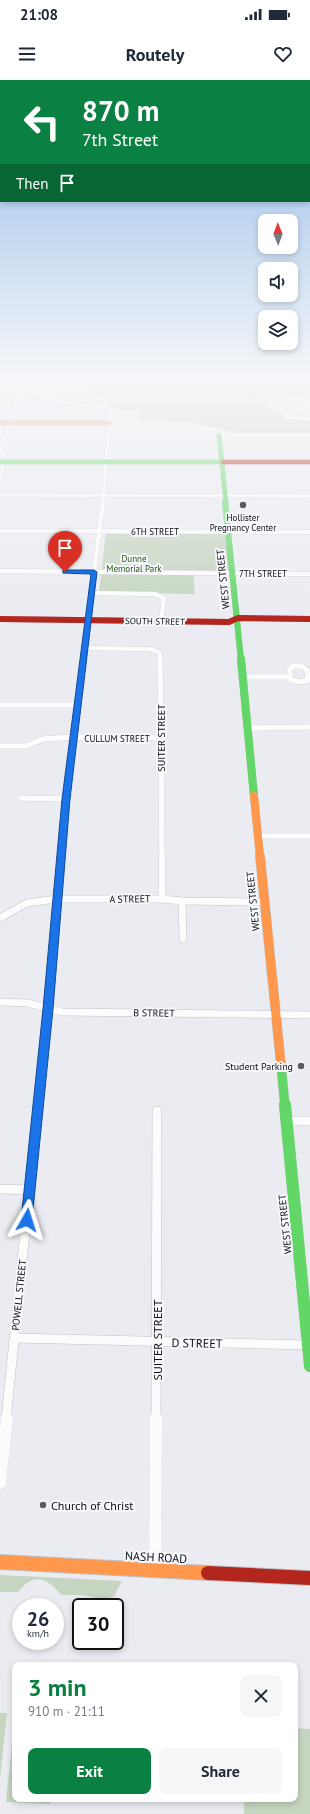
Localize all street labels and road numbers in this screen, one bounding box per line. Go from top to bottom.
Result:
street label: 6TH STREET [131,526,179,537]
street label: WEST STREET [213,548,233,609]
street label: 7TH STREET [239,568,287,579]
street label: SOUTH STREET [125,615,185,627]
street label: SUITER STREET [155,704,168,772]
street label: CULLUM STREET [84,733,150,744]
street label: WEST STREET [243,870,263,931]
street label: A STREET [109,892,151,906]
street label: B STREET [133,1006,175,1020]
street label: WEST STREET [275,1193,295,1254]
street label: POWELL STREET [9,1258,29,1331]
street label: SUITER STREET [150,1299,165,1380]
street label: D STREET [171,1335,223,1351]
street label: NASH ROAD [125,1548,188,1566]

